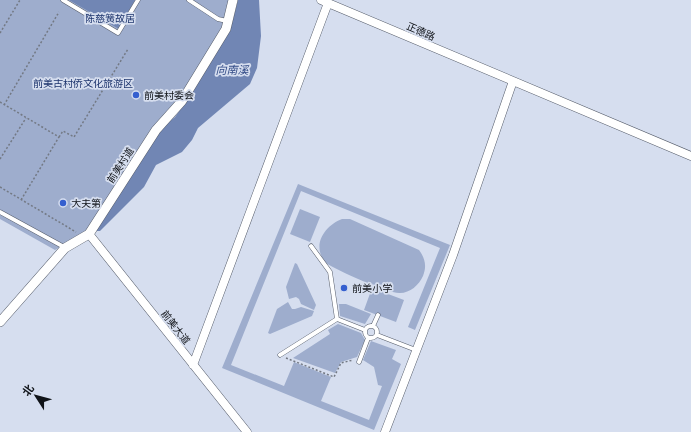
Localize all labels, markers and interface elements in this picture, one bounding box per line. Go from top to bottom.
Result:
park label: 陈慈簧故居 [85,13,135,24]
street label: 正德路 [405,21,437,42]
water label: 向南溪 [216,64,249,77]
park label: 前美古村侨文化旅游区 [33,78,133,89]
marker: 前美村委会 [131,90,141,100]
place label: 前美村委会 [144,90,194,101]
street label: 前美村道 [105,146,136,185]
marker: 大夫第 [58,198,68,208]
place label: 大夫第 [71,198,101,209]
marker: 前美小学 [339,283,349,293]
place label: 前美小学 [352,283,392,294]
street label: 前美大道 [159,308,192,346]
north arrow [16,376,56,416]
text: 北 [20,382,37,399]

